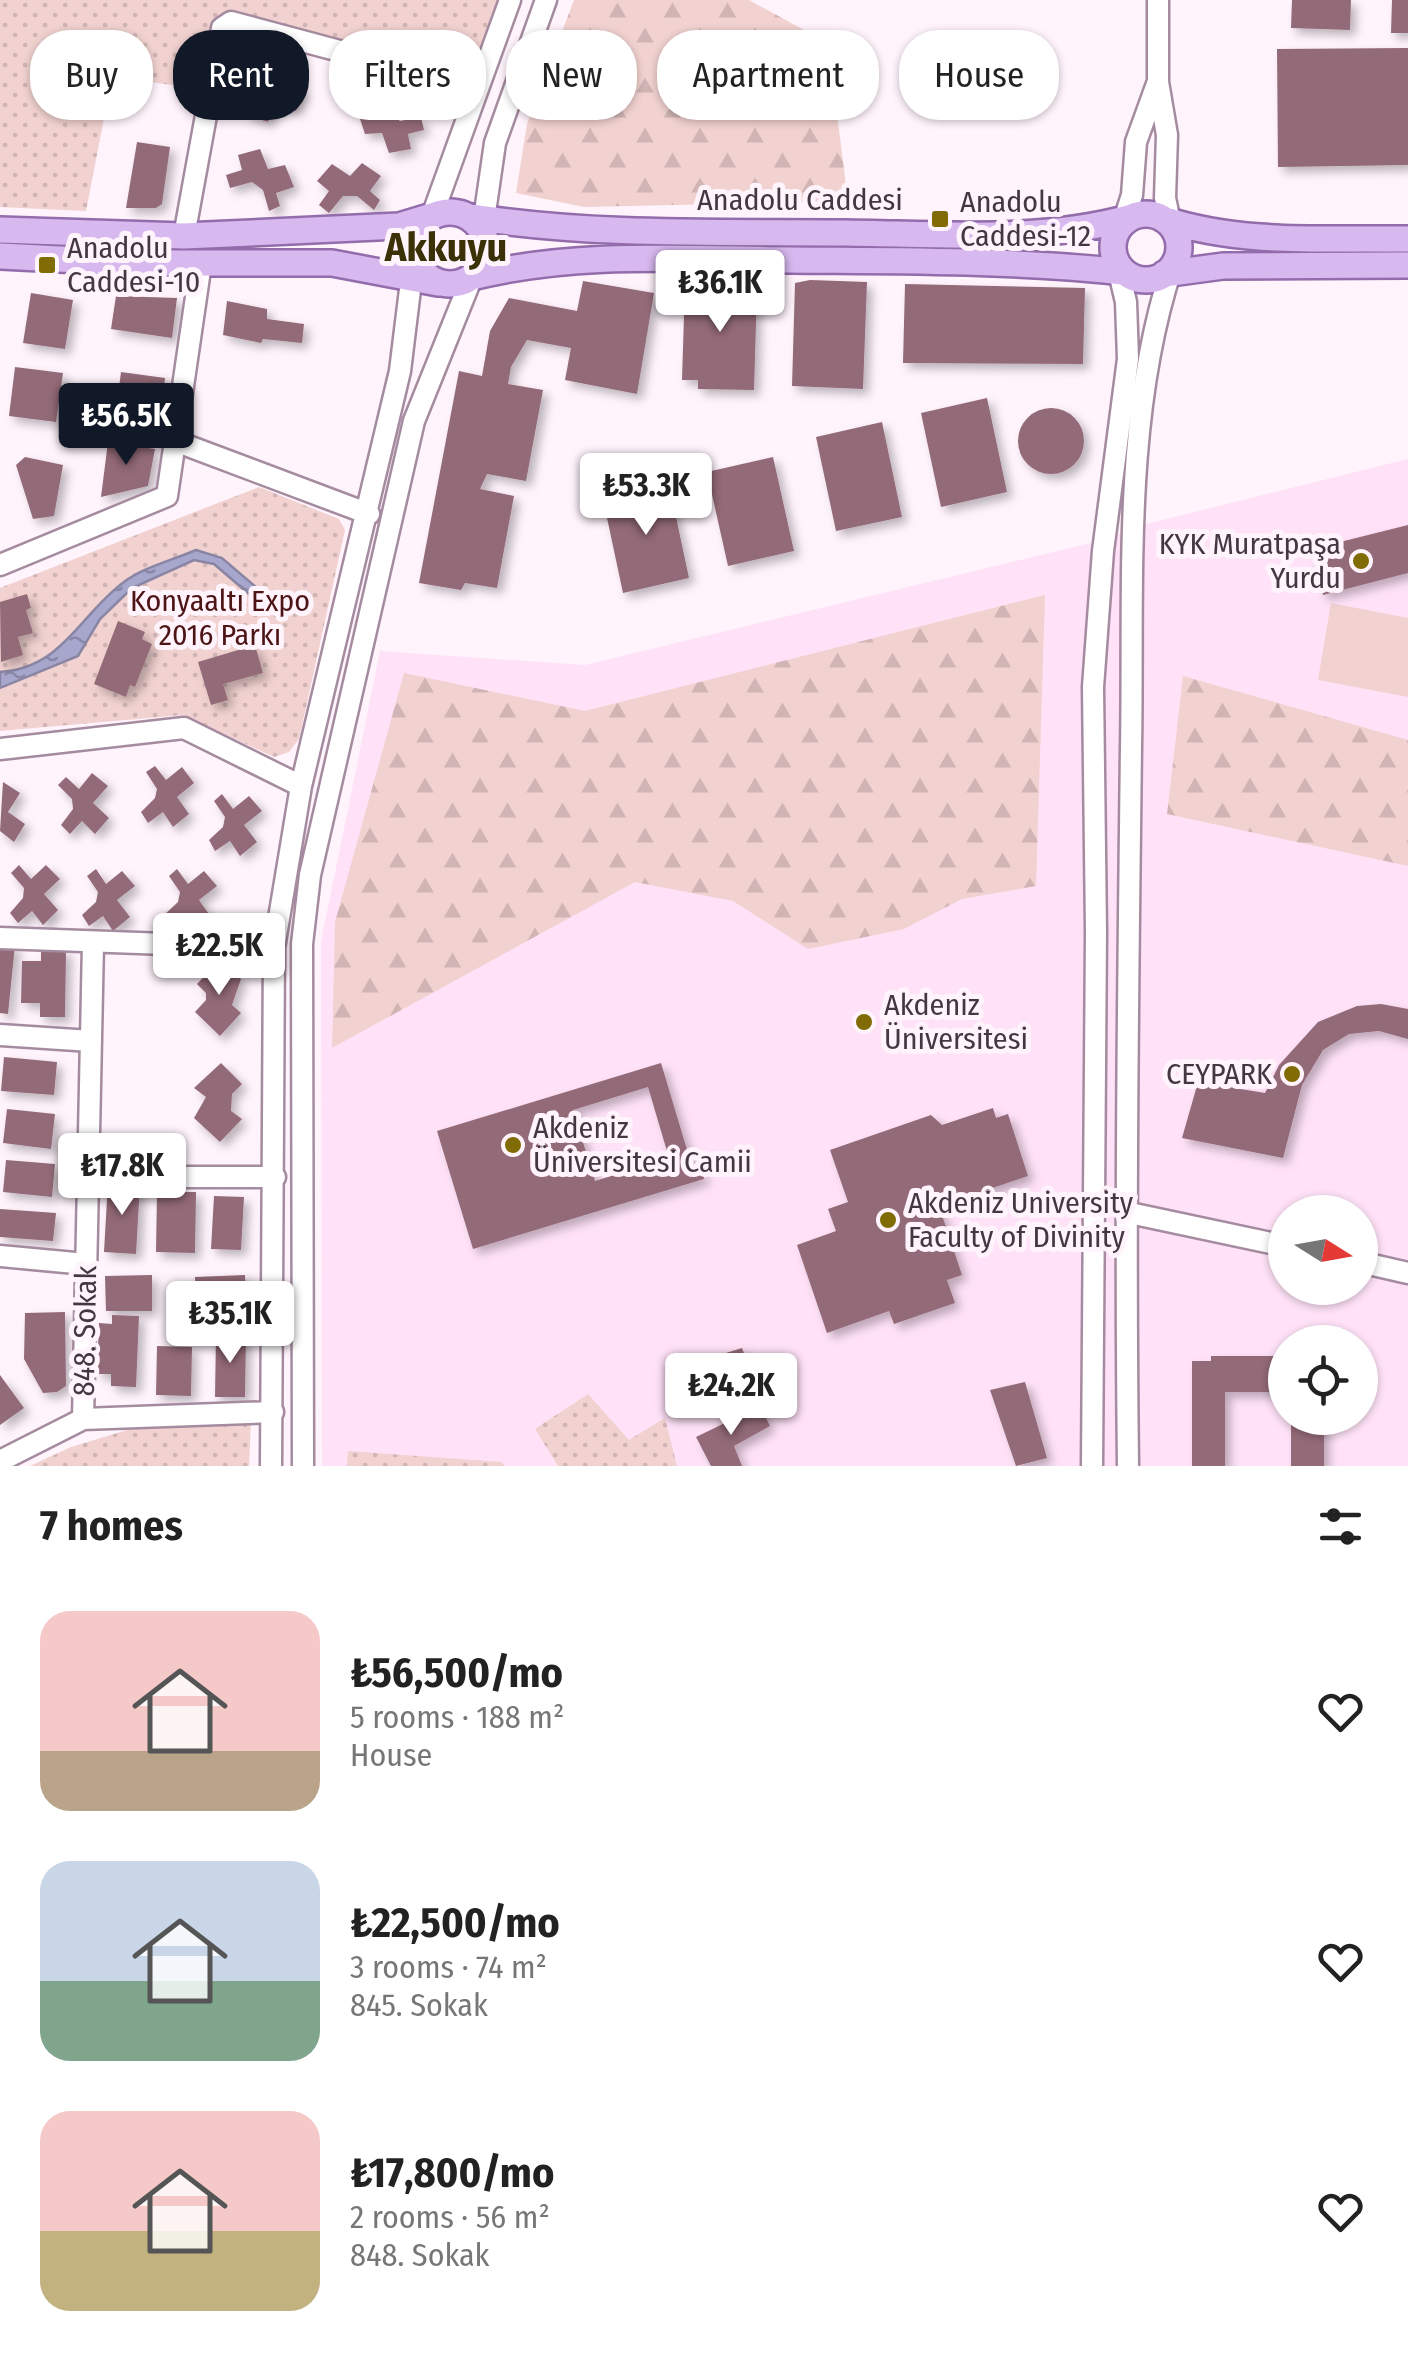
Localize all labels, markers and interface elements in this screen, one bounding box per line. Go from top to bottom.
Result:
chip: Buy [30,30,153,120]
chip: Rent [173,30,309,120]
chip: Filters [329,30,486,120]
chip: New [506,30,637,120]
chip: Apartment [657,30,879,120]
chip: House [899,30,1059,120]
street label: Anadolu Caddesi [697,182,903,218]
place label: Anadolu Caddesi-12 [960,184,1091,254]
marker: Anadolu Caddesi-12 [929,208,951,230]
district label: Akkuyu [384,224,507,272]
place label: Anadolu Caddesi-10 [67,230,200,300]
pin: ₺36.1K [639,250,801,335]
marker: Anadolu Caddesi-10 [36,254,58,276]
text: ₺36.1K [678,263,762,301]
pin: ₺56.5K [45,383,207,468]
text: ₺56.5K [81,396,171,434]
pin: ₺53.3K [565,453,727,538]
text: ₺53.3K [602,466,690,504]
place label: KYK Muratpaşa Yurdu [1159,526,1341,596]
marker: KYK Muratpaşa Yurdu [1350,550,1372,572]
park label: Konyaaltı Expo 2016 Parkı [130,583,310,653]
pin: ₺22.5K [138,913,300,998]
text: ₺22.5K [175,926,263,964]
place label: Akdeniz Üniversitesi [884,987,1028,1057]
marker: Akdeniz Üniversitesi [853,1011,875,1033]
place label: CEYPARK [1166,1056,1272,1092]
marker: CEYPARK [1281,1063,1303,1085]
place label: Akdeniz Üniversitesi Camii [533,1110,752,1180]
pin: ₺17.8K [41,1133,203,1218]
marker: Akdeniz Üniversitesi Camii [502,1134,524,1156]
text: ₺17.8K [80,1146,164,1184]
place label: Akdeniz University Faculty of Divinity [908,1185,1134,1255]
north arrow [1268,1195,1378,1305]
map controls [1268,1195,1378,1435]
marker: Akdeniz University Faculty of Divinity [877,1209,899,1231]
street label: 848. Sokak [66,1265,104,1397]
pin: ₺35.1K [149,1281,311,1366]
text: ₺35.1K [188,1294,272,1332]
button: locate [1268,1325,1378,1435]
pin: ₺24.2K [650,1353,812,1438]
text: ₺24.2K [687,1366,775,1404]
icon: filters [1313,1499,1368,1554]
text: 7 homes [40,1501,183,1551]
text: ₺56,500/mo [350,1648,563,1698]
icon: home [120,1651,240,1771]
icon: heart [1313,1684,1368,1739]
text: 5 rooms · 188 m² [350,1698,564,1736]
text: House [350,1736,432,1774]
text: ₺22,500/mo [350,1898,560,1948]
icon: home [120,1901,240,2021]
icon: heart [1313,1934,1368,1989]
text: 3 rooms · 74 m² [350,1948,547,1986]
text: 845. Sokak [350,1986,488,2024]
text: ₺17,800/mo [350,2148,554,2198]
icon: home [120,2151,240,2271]
icon: heart [1313,2184,1368,2239]
text: 2 rooms · 56 m² [350,2198,550,2236]
text: 848. Sokak [350,2236,490,2274]

